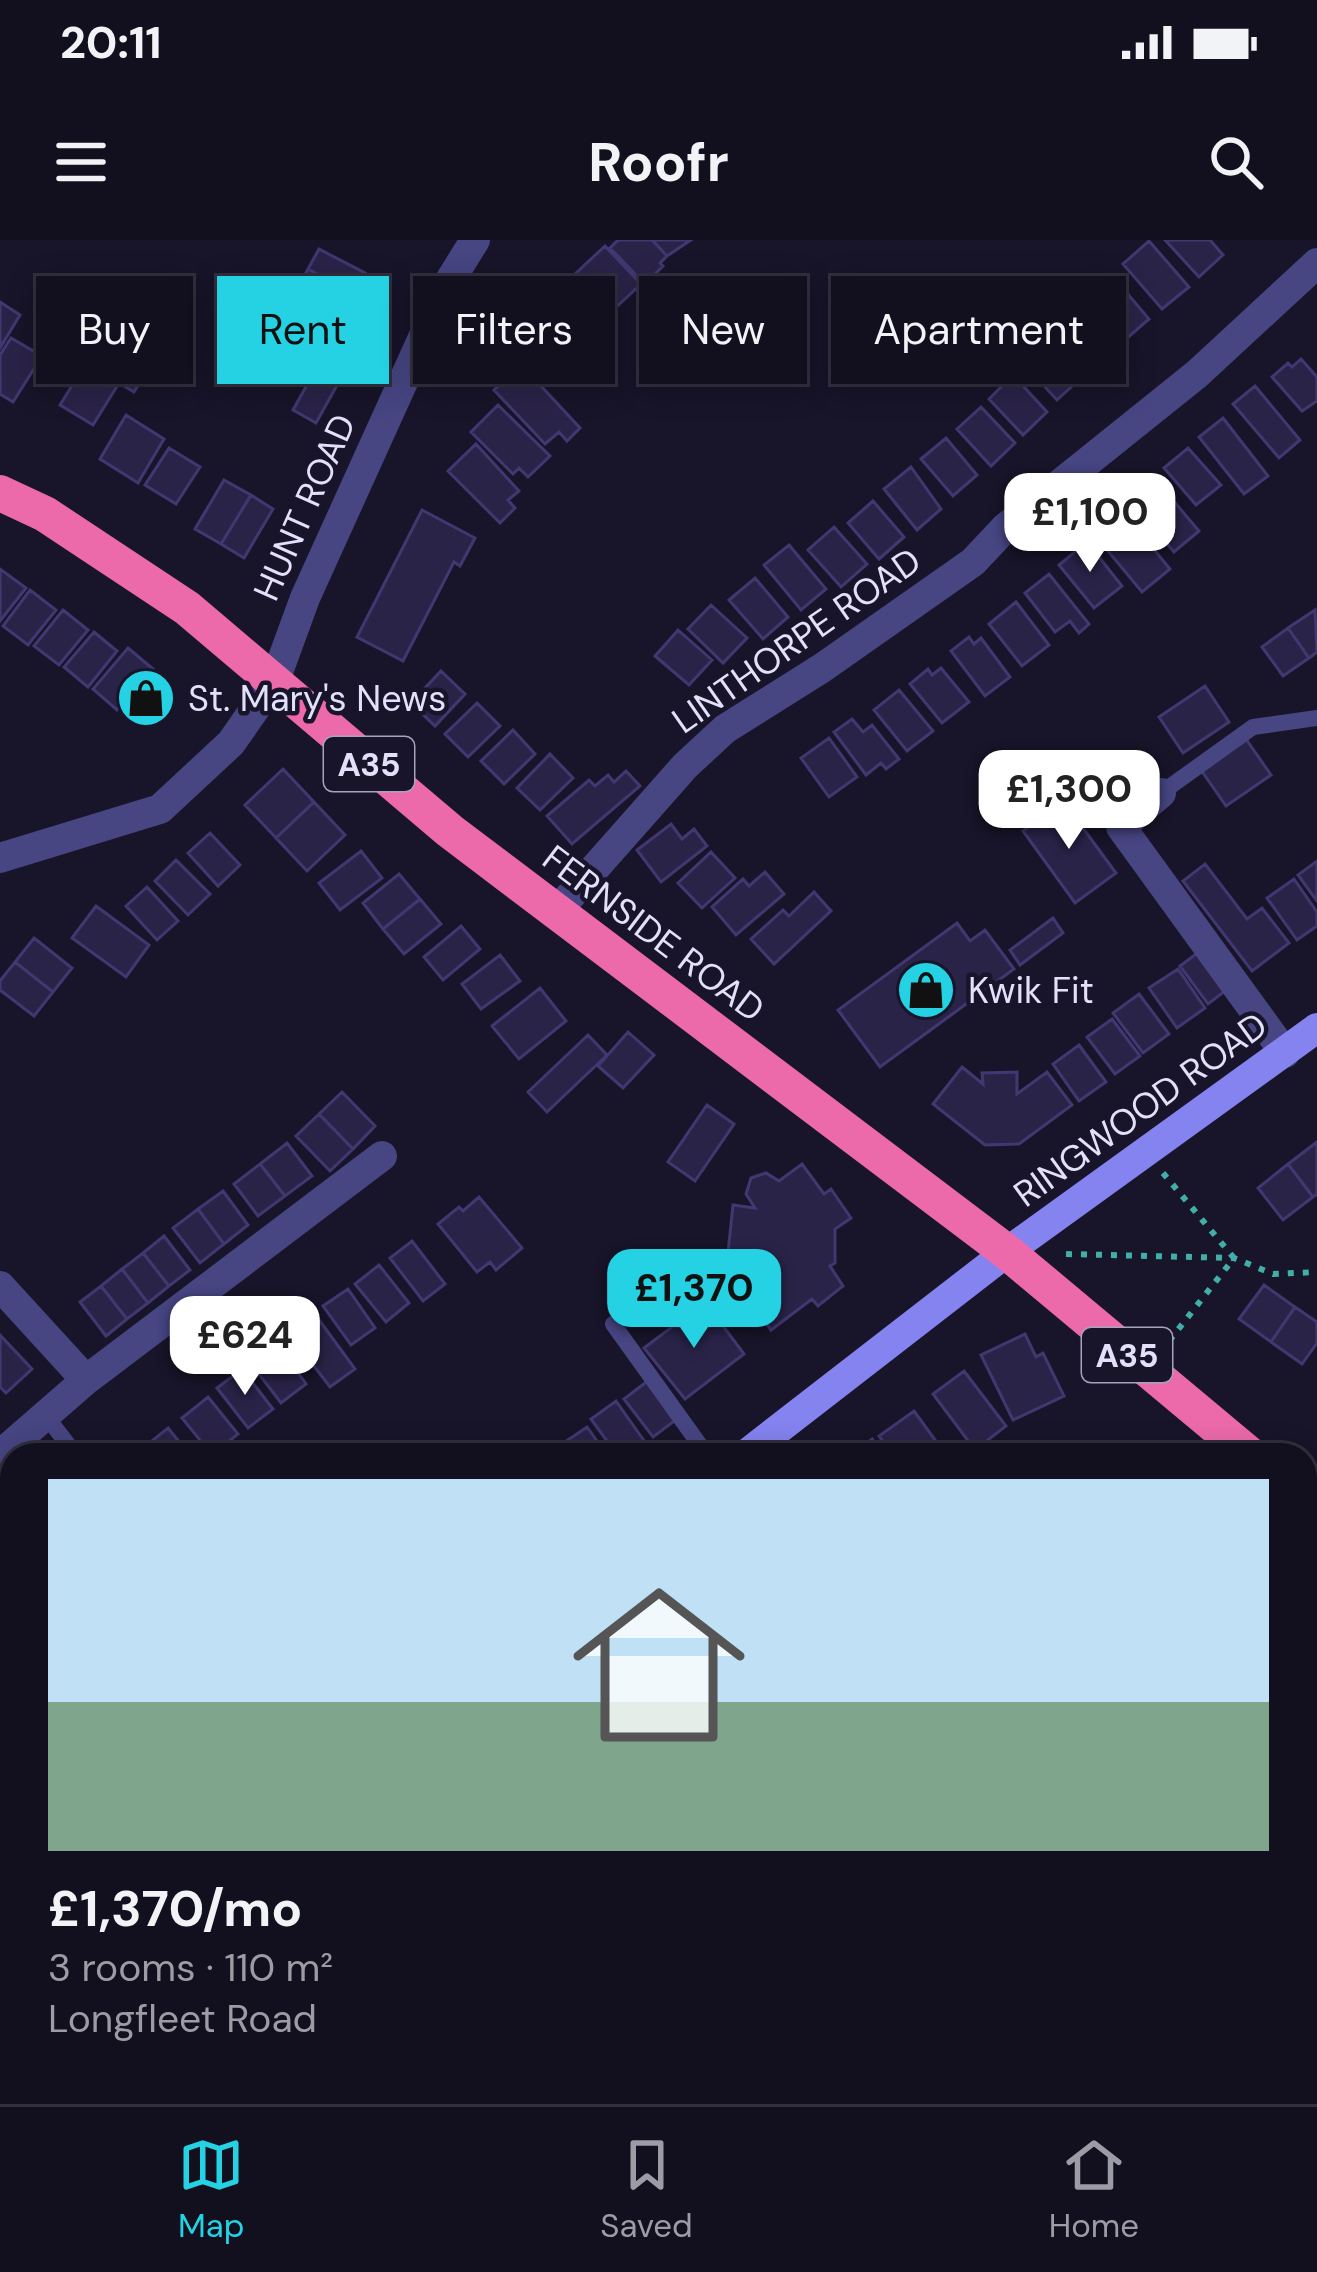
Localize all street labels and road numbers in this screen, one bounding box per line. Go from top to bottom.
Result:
street label: HUNT ROAD [243,407,366,608]
street label: LINTHORPE ROAD [663,537,930,744]
road number: A35 [324,737,414,791]
street label: FERNSIDE ROAD [533,835,774,1032]
street label: RINGWOOD ROAD [1004,1002,1276,1217]
road number: A35 [1082,1328,1172,1382]

